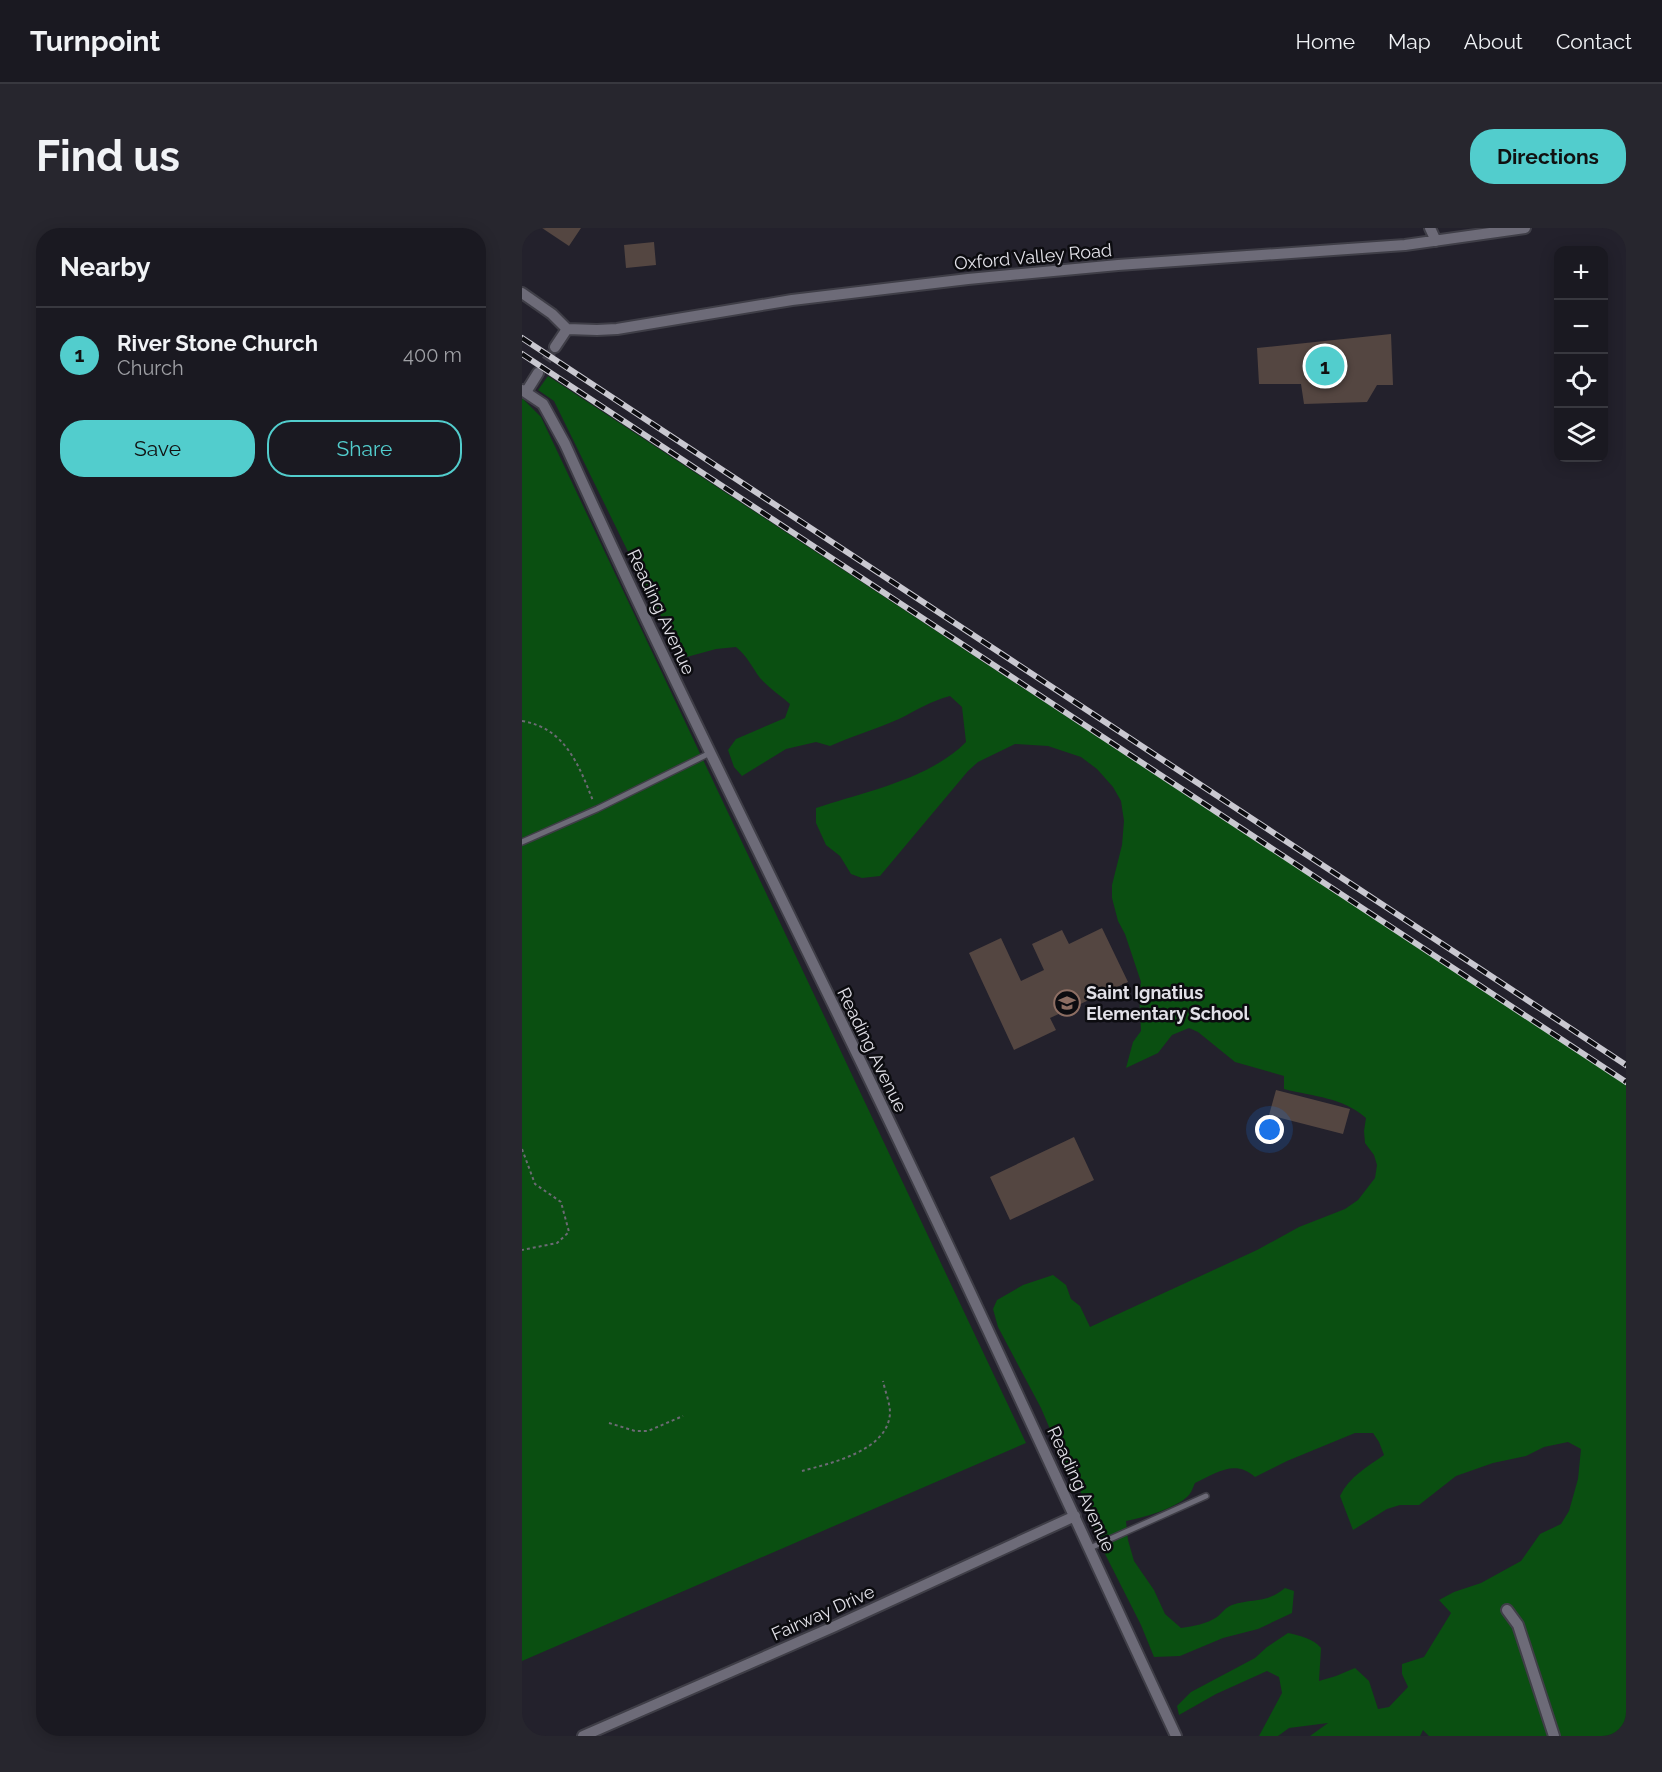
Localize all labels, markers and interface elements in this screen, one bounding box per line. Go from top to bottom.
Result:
text: Turnpoint [30,25,160,58]
text: Home [1296,29,1355,54]
text: Map [1388,29,1431,54]
text: About [1464,29,1523,54]
text: Contact [1556,29,1632,54]
button: Directions [1470,129,1626,184]
text: Find us [36,132,180,181]
street label: Oxford Valley Road [953,239,1113,274]
map controls [1554,246,1608,462]
button: + [1554,246,1608,300]
text: Nearby [60,252,150,282]
button: − [1554,300,1608,354]
text: River Stone Church [117,330,318,356]
text: 1 [75,343,84,367]
text: 400 m [403,343,462,367]
pin: 1 [1306,344,1344,388]
button: locate [1554,354,1608,408]
text: Church [117,356,184,380]
button: layers [1554,408,1608,462]
button: Save [60,420,255,477]
button: Share [267,420,462,477]
street label: Reading Avenue [623,546,700,678]
place label: Saint Ignatius Elementary School [1086,982,1250,1024]
street label: Reading Avenue [833,984,912,1116]
school or university icon: Saint Ignatius Elementary School [1052,988,1082,1018]
your location [1255,1115,1284,1144]
street label: Reading Avenue [1043,1423,1120,1555]
street label: Fairway Drive [768,1580,878,1645]

